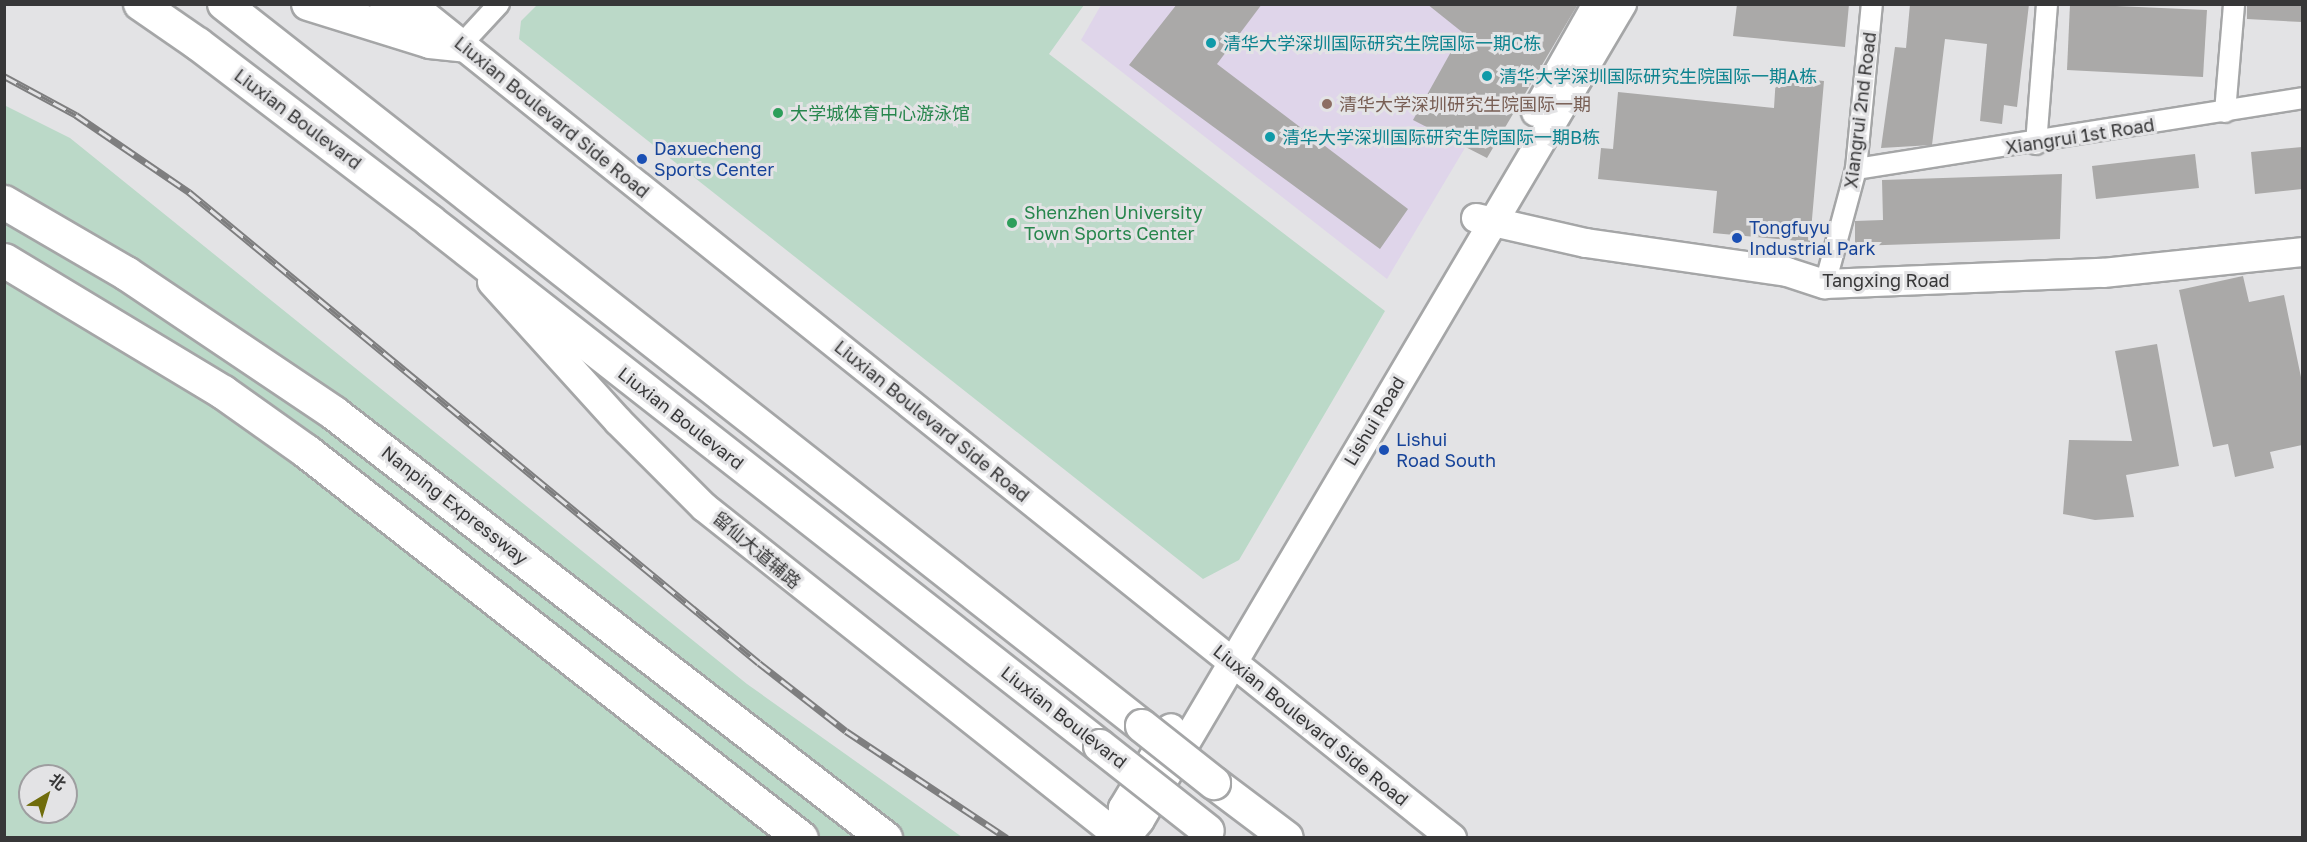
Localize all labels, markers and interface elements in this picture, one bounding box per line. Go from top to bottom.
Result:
street label: Xiangrui 2nd Road [1840,31,1880,189]
street label: Liuxian Boulevard Side Road [450,32,654,202]
place label: 清华大学深圳国际研究生院国际一期C栋 [1223,32,1541,54]
marker: 清华大学深圳国际研究生院国际一期C栋 [1204,36,1218,50]
street label: Liuxian Boulevard [230,64,366,174]
place label: 清华大学深圳国际研究生院国际一期A栋 [1499,65,1817,87]
marker: 清华大学深圳国际研究生院国际一期A栋 [1480,69,1494,83]
place label: 清华大学深圳研究生院国际一期 [1339,93,1591,115]
marker: 清华大学深圳研究生院国际一期 [1320,97,1334,111]
place label: 大学城体育中心游泳馆 [790,102,970,124]
marker: 大学城体育中心游泳馆 [771,106,785,120]
street label: Xiangrui 1st Road [2004,114,2156,158]
place label: 清华大学深圳国际研究生院国际一期B栋 [1282,126,1600,148]
marker: 清华大学深圳国际研究生院国际一期B栋 [1263,130,1277,144]
place label: Daxuecheng Sports Center [654,138,774,180]
marker: Daxuecheng Sports Center [635,152,649,166]
place label: Shenzhen University Town Sports Center [1024,202,1203,244]
marker: Shenzhen University Town Sports Center [1005,216,1019,230]
place label: Tongfuyu Industrial Park [1749,217,1876,260]
marker: Tongfuyu Industrial Park [1730,231,1744,245]
street label: Tangxing Road [1822,269,1950,291]
street label: Liuxian Boulevard Side Road [830,336,1034,506]
street label: Liuxian Boulevard [614,362,748,474]
street label: Lishui Road [1339,373,1409,469]
place label: Lishui Road South [1396,429,1496,472]
street label: Nanping Expressway [377,441,533,569]
marker: Lishui Road South [1377,443,1391,457]
street label: 留仙大道辅路 [709,507,805,593]
street label: Liuxian Boulevard Side Road [1209,640,1413,810]
street label: Liuxian Boulevard [997,661,1131,773]
north arrow [18,764,78,824]
text: 北 [45,769,70,794]

